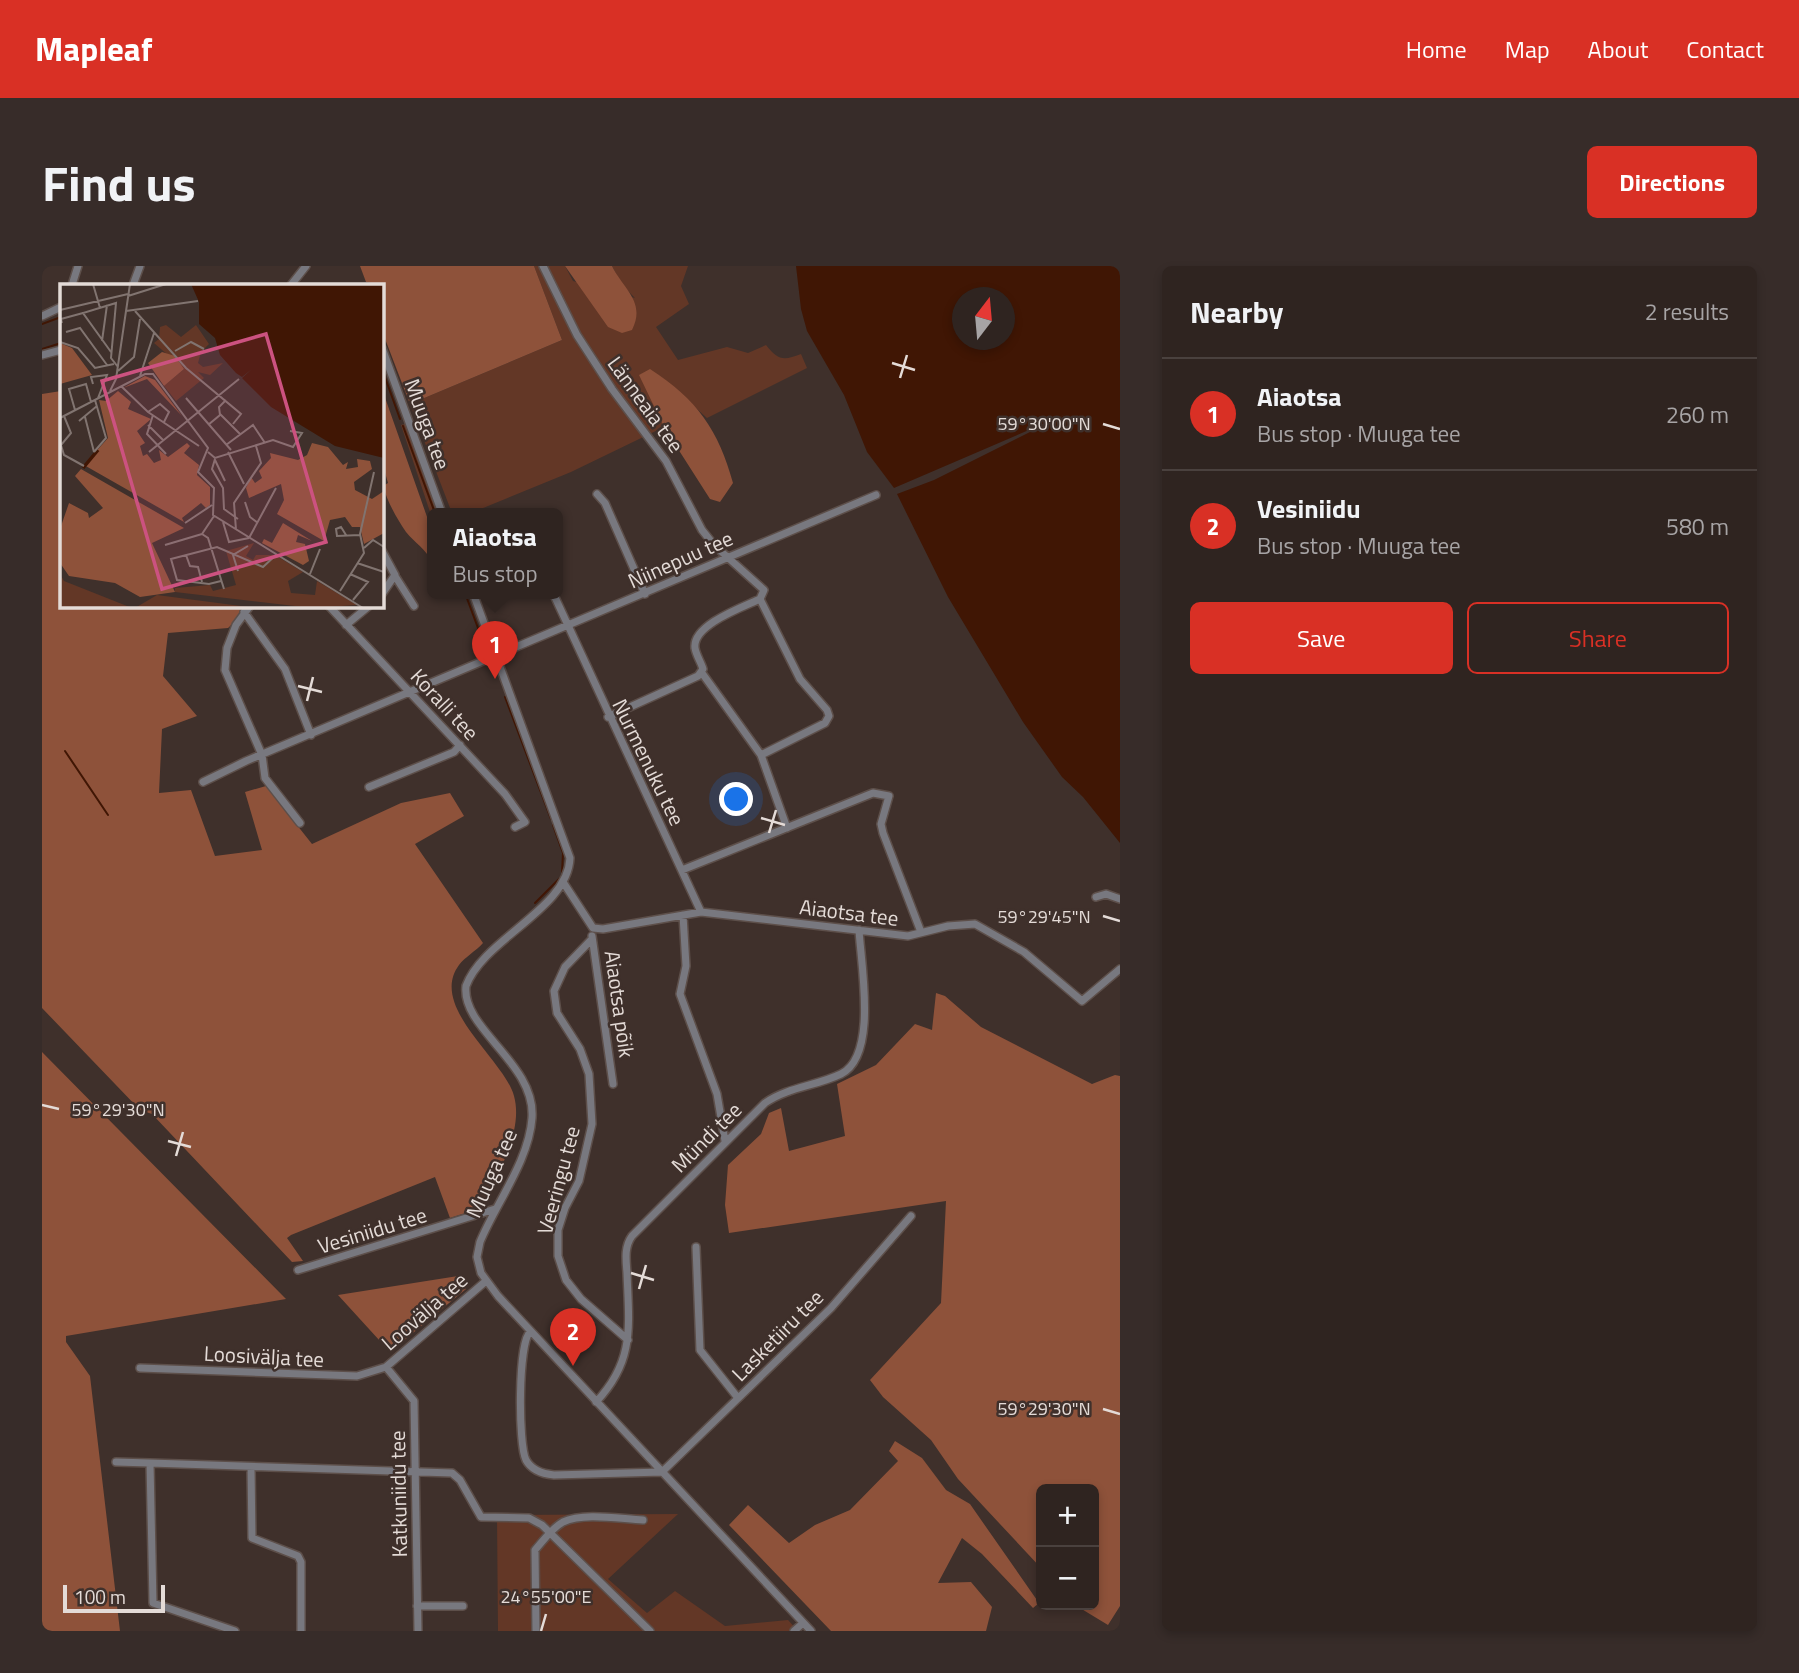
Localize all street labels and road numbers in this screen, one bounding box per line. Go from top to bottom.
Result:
street label: Länneaia tee [600,349,692,459]
street label: Muuga tee [397,374,459,474]
street label: Niinepuu tee [622,522,738,596]
street label: Koralli tee [403,661,487,747]
street label: Nurmenuku tee [604,693,694,831]
street label: Aiaotsa tee [798,890,900,934]
street label: Aiaotsa põik [597,948,643,1060]
street label: Mündi tee [663,1094,749,1180]
street label: Veeringu tee [528,1122,588,1238]
street label: Muuga tee [457,1123,525,1223]
street label: Vesiniidu tee [314,1198,430,1262]
street label: Loovälja tee [374,1264,474,1358]
street label: Lasketiiru tee [724,1282,830,1388]
street label: Loosivälja tee [203,1337,325,1375]
street label: Katkuniidu tee [381,1430,415,1558]

